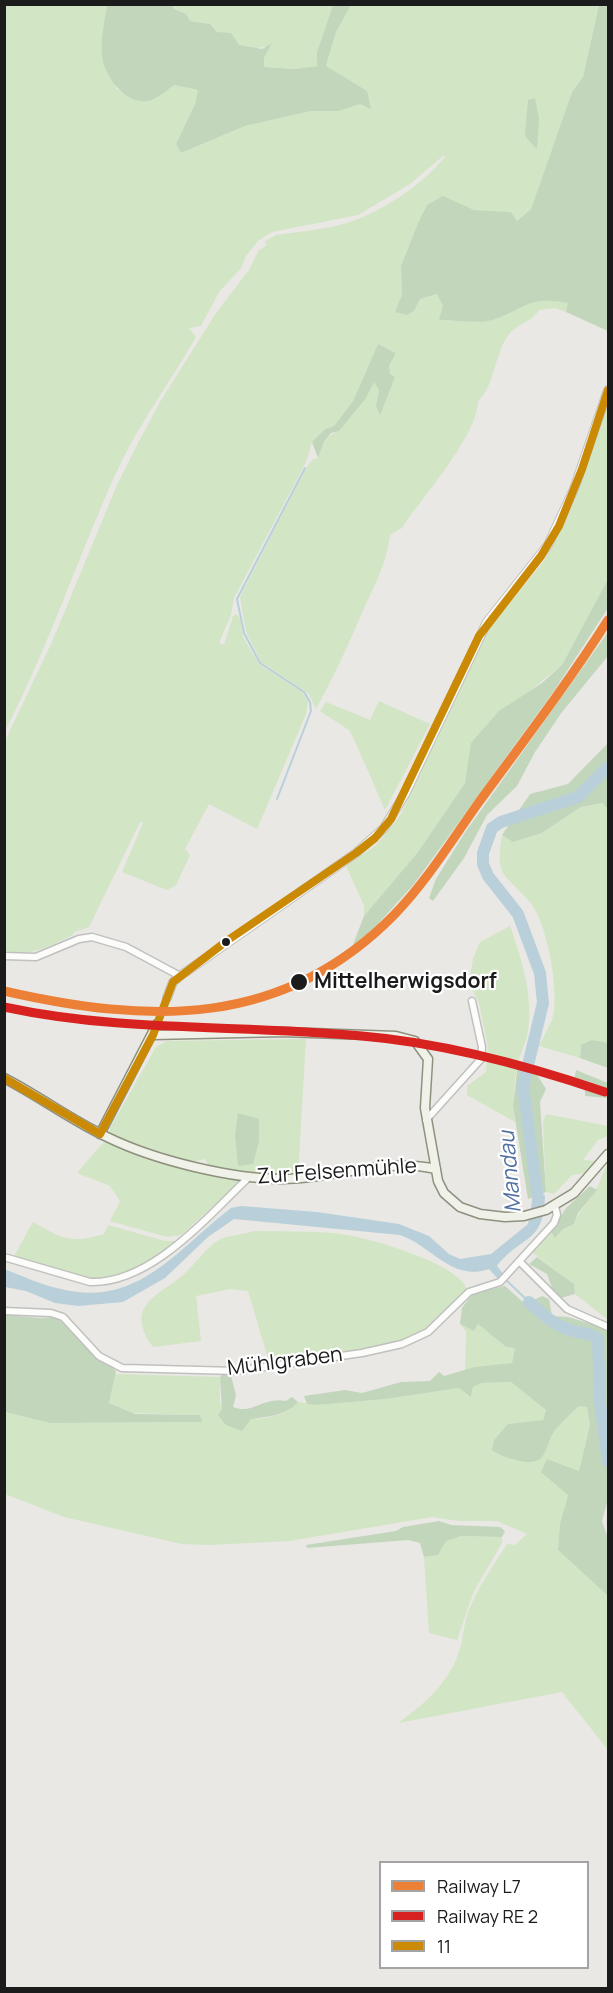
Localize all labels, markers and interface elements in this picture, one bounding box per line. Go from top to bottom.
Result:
unlabelled marker [220,936,232,948]
place label: Mittelherwigsdorf [314,969,497,995]
marker: Mittelherwigsdorf [289,972,309,992]
water label: Mandau [494,1130,528,1214]
street label: Zur Felsenmühle [256,1154,418,1190]
street label: Mühlgraben [226,1342,344,1382]
legend [379,1861,589,1969]
text: Railway L7 [437,1874,521,1898]
text: Railway RE 2 [437,1904,538,1928]
text: 11 [437,1934,451,1958]

